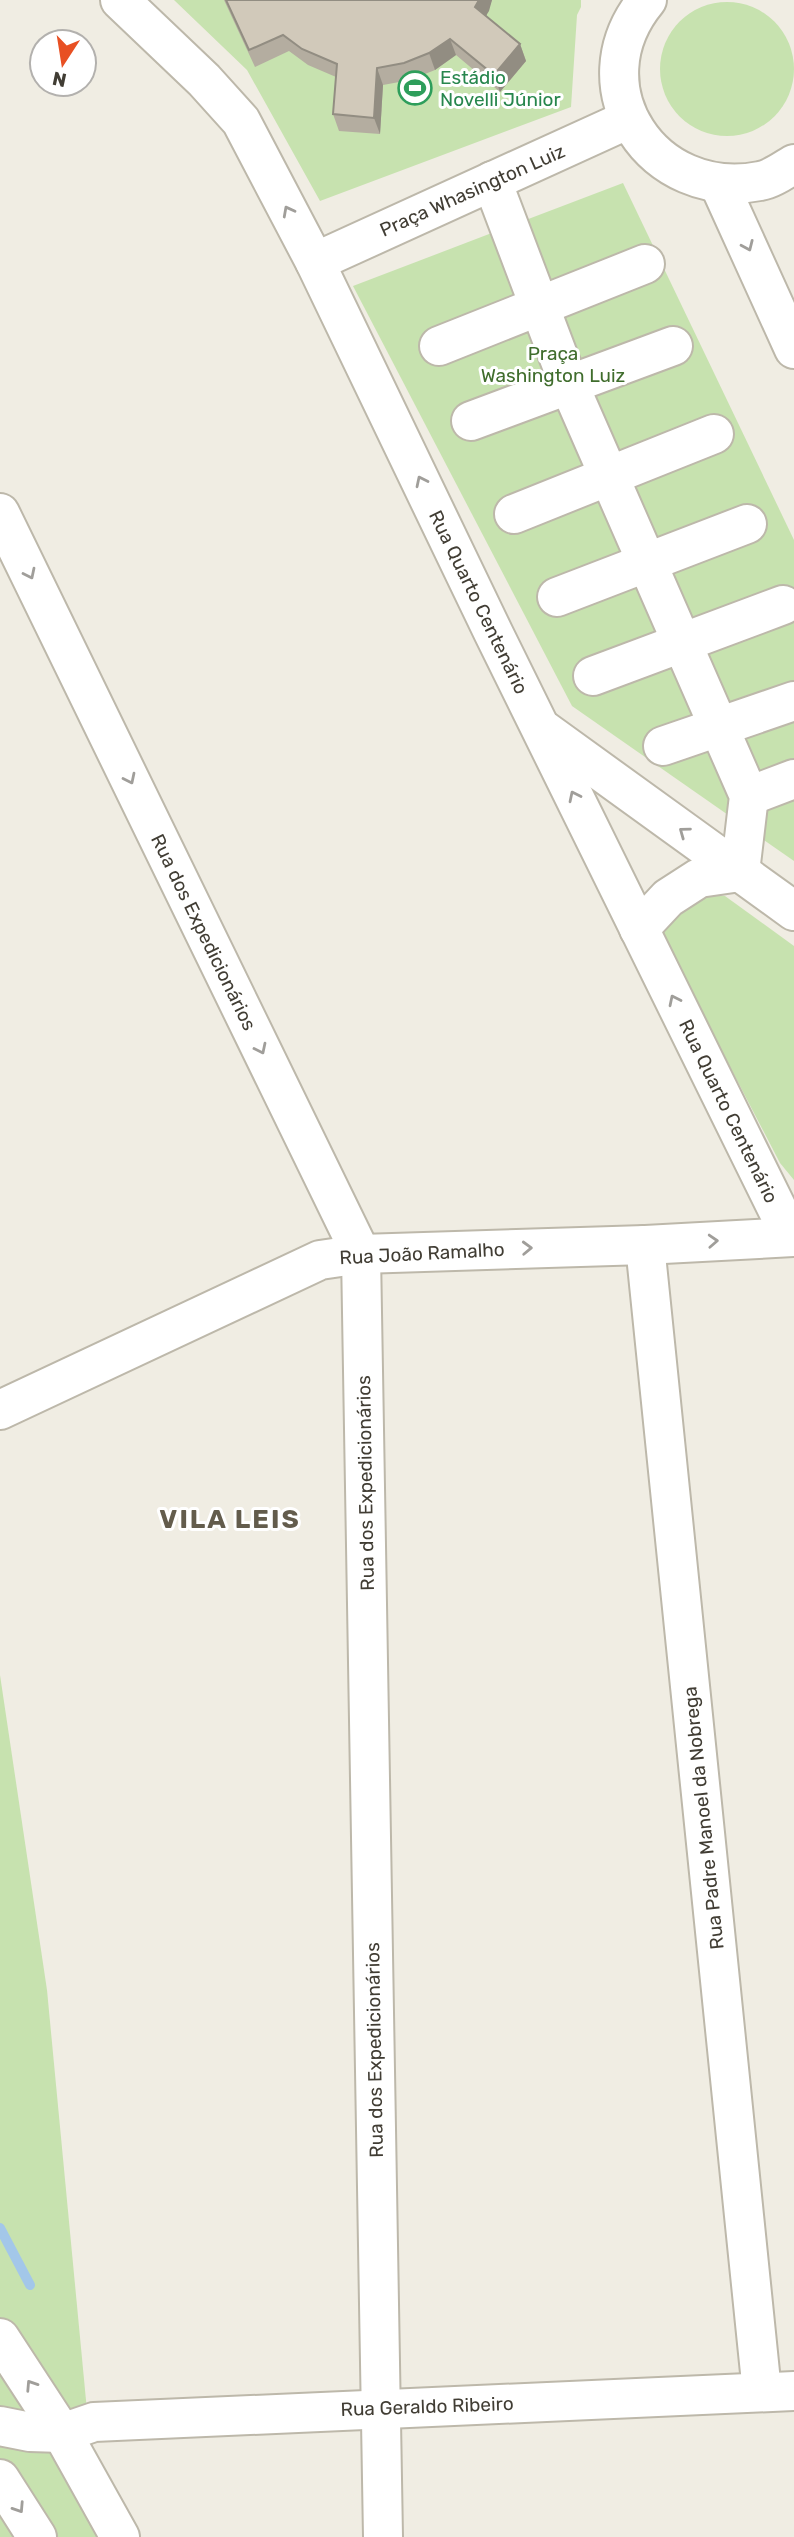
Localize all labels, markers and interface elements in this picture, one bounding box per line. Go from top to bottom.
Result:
north arrow [28,28,98,98]
text: N [50,66,69,92]
place label: Estádio Novelli Júnior [440,66,561,111]
sports icon: Estádio Novelli Júnior [396,69,434,107]
street label: Praça Whasington Luiz [376,139,568,242]
one-way arrow [283,205,297,218]
one-way arrow [740,239,754,252]
park label: Praça Washington Luiz [481,342,625,387]
one-way arrow [415,476,429,488]
street label: Rua Quarto Centenário [424,507,533,698]
one-way arrow [22,567,36,579]
one-way arrow [121,772,135,784]
one-way arrow [568,791,582,803]
one-way arrow [679,827,692,840]
street label: Rua dos Expedicionários [146,830,261,1034]
one-way arrow [668,995,682,1007]
street label: Rua Quarto Centenário [674,1016,783,1207]
one-way arrow [253,1042,267,1054]
one-way arrow [707,1234,718,1249]
street label: Rua João Ramalho [339,1238,505,1269]
one-way arrow [522,1241,533,1256]
street label: Rua dos Expedicionários [352,1375,379,1591]
district label: VILA LEIS [159,1504,301,1535]
street label: Rua Padre Manoel da Nobrega [678,1685,729,1951]
street label: Rua dos Expedicionários [361,1942,388,2158]
one-way arrow [26,2380,39,2393]
street label: Rua Geraldo Ribeiro [340,2392,514,2421]
one-way arrow [10,2500,23,2513]

